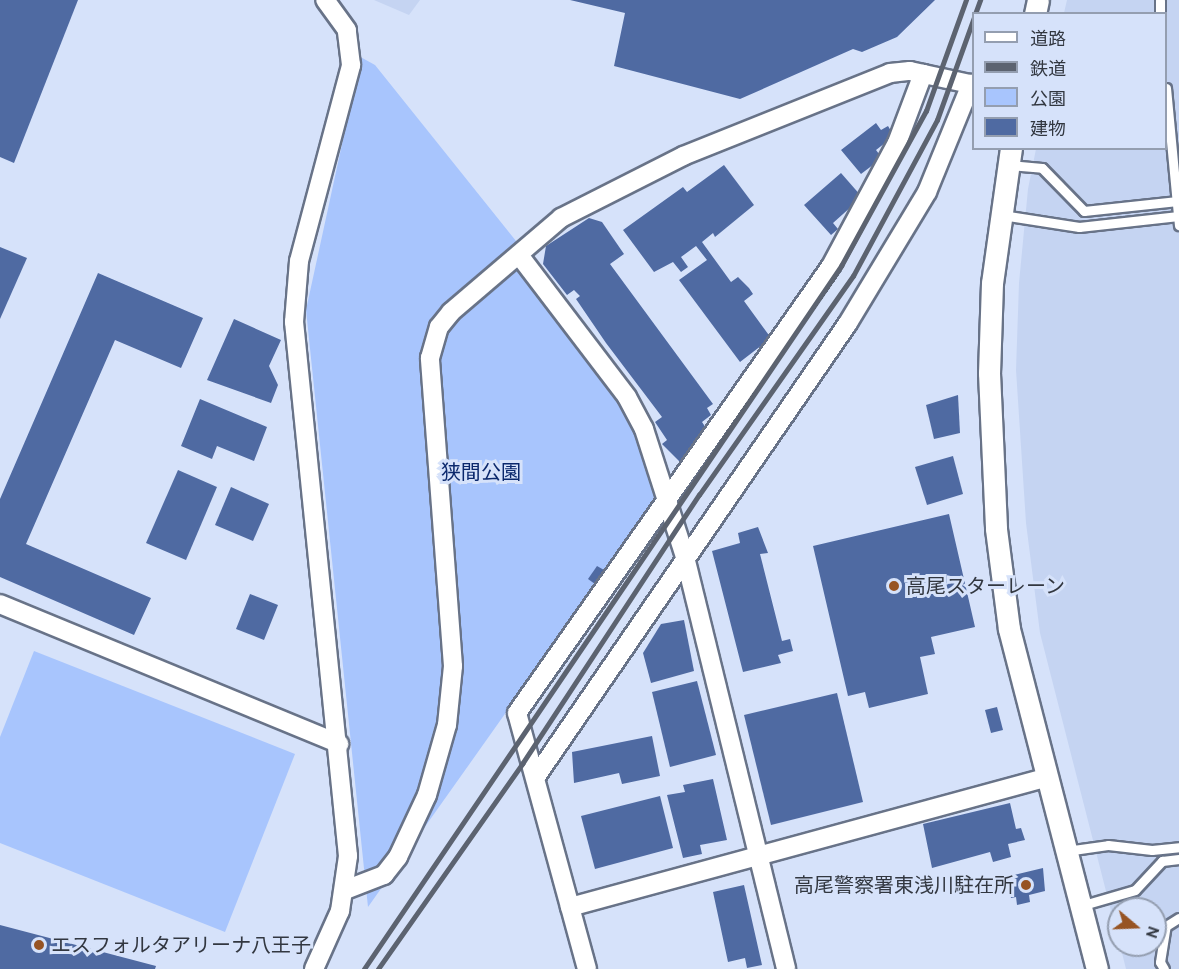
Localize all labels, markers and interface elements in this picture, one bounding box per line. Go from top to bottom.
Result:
legend [972,12,1167,150]
text: 道路 [1030,28,1066,50]
text: 鉄道 [1030,58,1066,80]
text: 公園 [1030,88,1066,110]
text: 建物 [1030,118,1066,140]
park label: 狭間公園 [441,460,521,484]
place label: 高尾スターレーン [906,574,1066,598]
marker: 高尾スターレーン [887,579,901,593]
place label: 高尾警察署東浅川駐在所 [794,873,1014,897]
marker: 高尾警察署東浅川駐在所 [1019,878,1033,892]
north arrow [1107,897,1167,957]
text: N [1142,924,1163,941]
place label: エスフォルタアリーナ八王子 [51,933,311,957]
marker: エスフォルタアリーナ八王子 [32,938,46,952]

